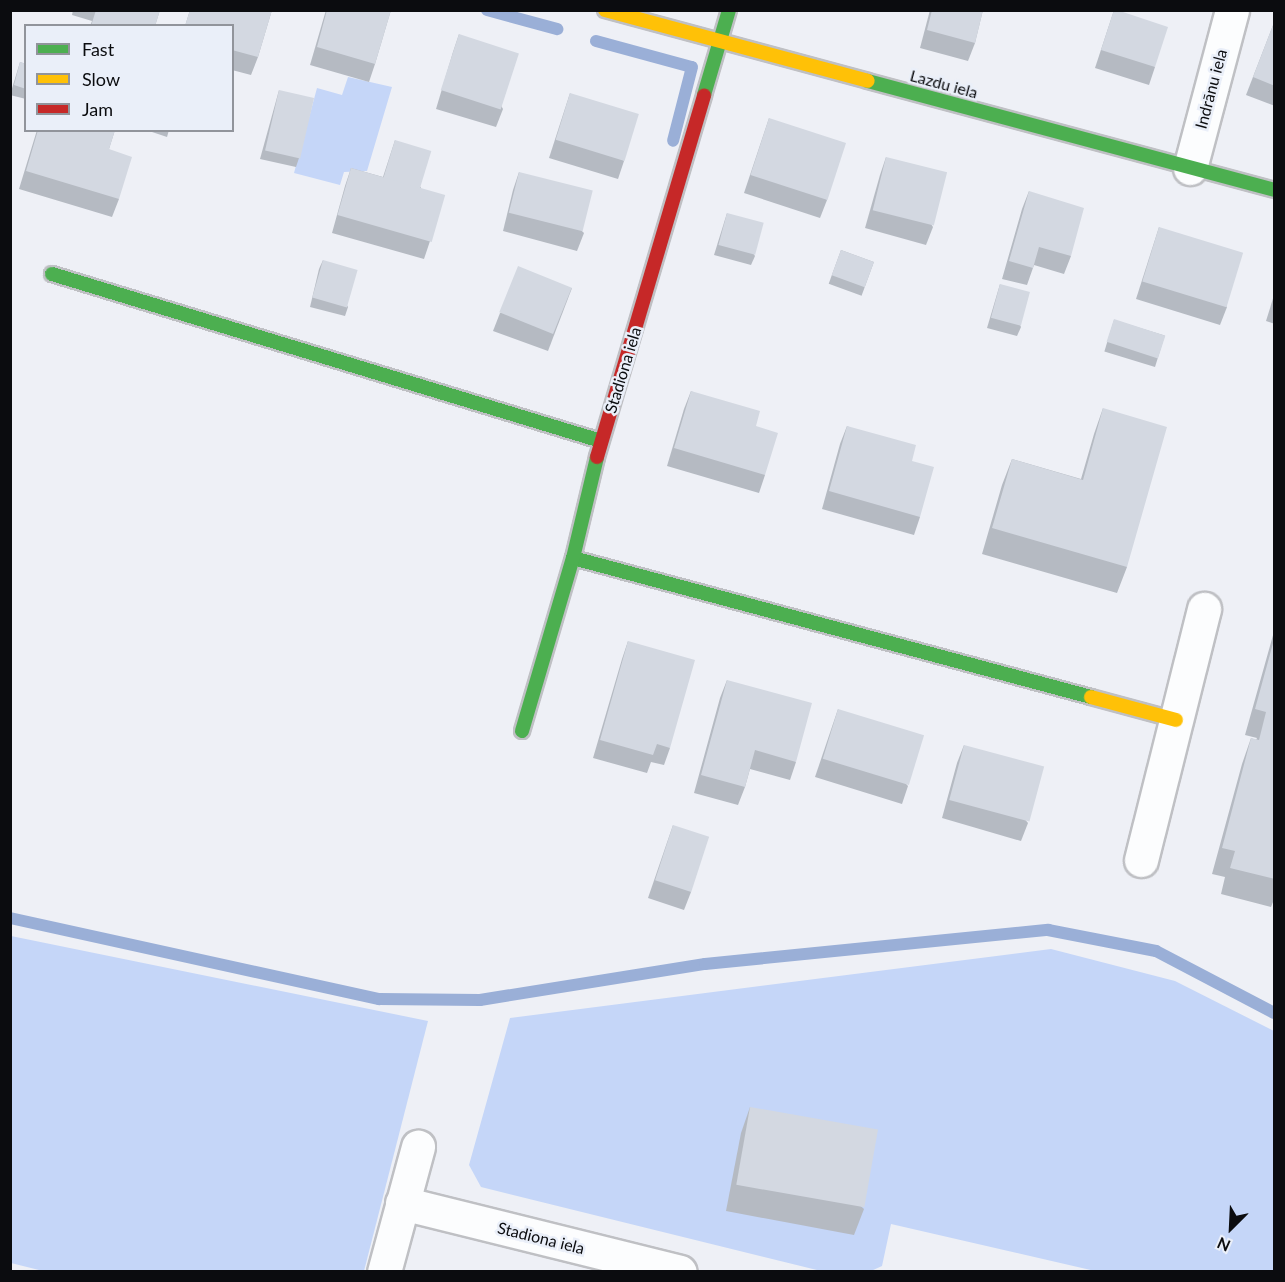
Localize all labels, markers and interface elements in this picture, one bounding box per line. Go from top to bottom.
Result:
legend [24,24,234,132]
text: Fast [82,38,114,60]
street label: Indrānu iela [1191,47,1231,131]
street label: Lazdu iela [908,66,980,102]
text: Slow [82,68,120,90]
text: Jam [82,98,113,120]
street label: Stadiona iela [601,325,645,415]
north arrow [1201,1198,1261,1258]
street label: Stadiona iela [496,1218,586,1258]
text: N [1214,1234,1233,1256]

